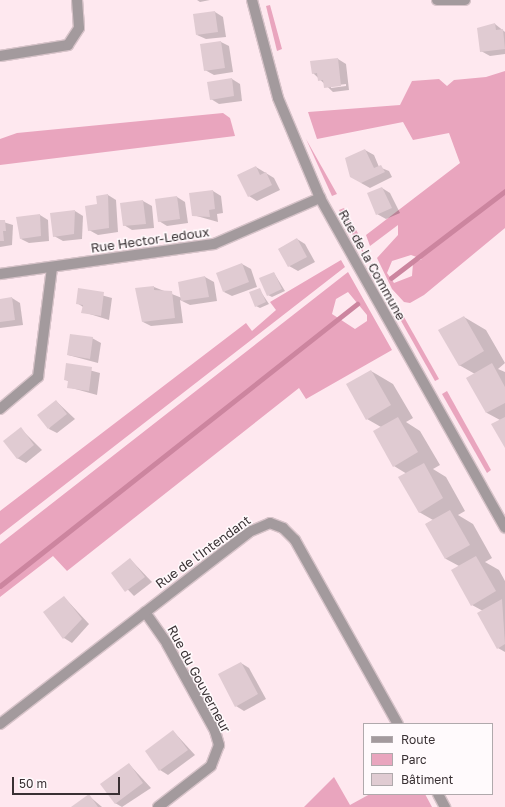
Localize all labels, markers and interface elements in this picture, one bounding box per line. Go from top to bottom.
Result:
street label: Rue de la Commune [335,207,409,323]
street label: Rue Hector-Ledoux [90,224,210,256]
street label: Rue de l'Intendant [152,512,254,592]
street label: Rue du Gouverneur [164,623,234,735]
legend [363,723,493,795]
text: Route [401,732,435,747]
text: Parc [401,752,427,767]
scale bar [14,769,122,795]
text: Bâtiment [401,772,453,787]
text: 50 m [19,776,47,791]

